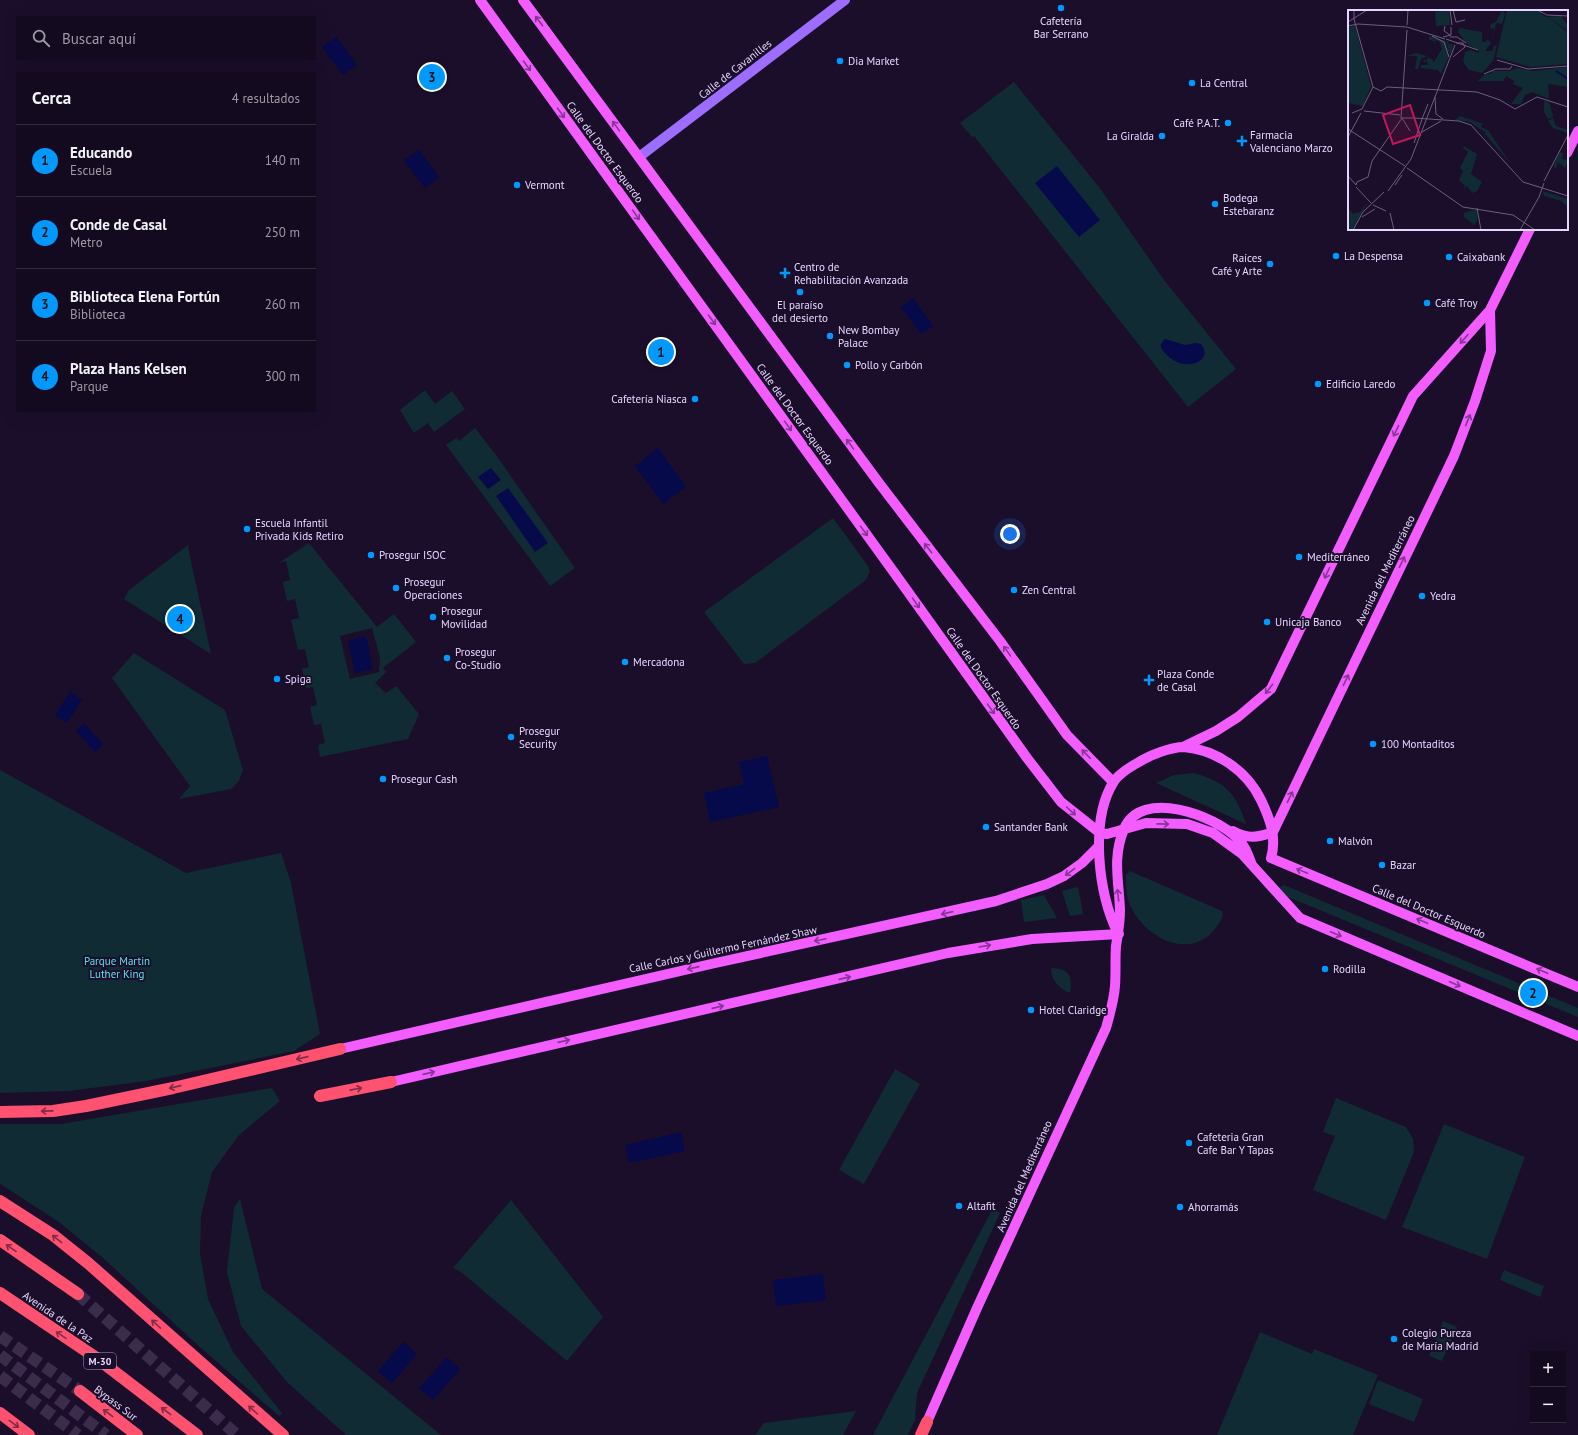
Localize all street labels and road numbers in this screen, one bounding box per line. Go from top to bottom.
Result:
street label: Calle de Cavanilles [696,36,775,102]
street label: Calle del Doctor Esquerdo [564,99,647,206]
street label: Calle del Doctor Esquerdo [754,361,837,468]
street label: Avenida del Mediterráneo [1352,513,1418,627]
street label: Calle del Doctor Esquerdo [943,624,1025,732]
street label: Calle del Doctor Esquerdo [1370,881,1488,941]
street label: Calle Carlos y Guillermo Fernández Shaw [628,922,818,976]
street label: Avenida del Mediterráneo [993,1118,1055,1234]
street label: Avenida de la Paz [20,1288,96,1346]
road number: M-30 [84,1353,116,1369]
street label: Bypass Sur [92,1382,141,1424]

